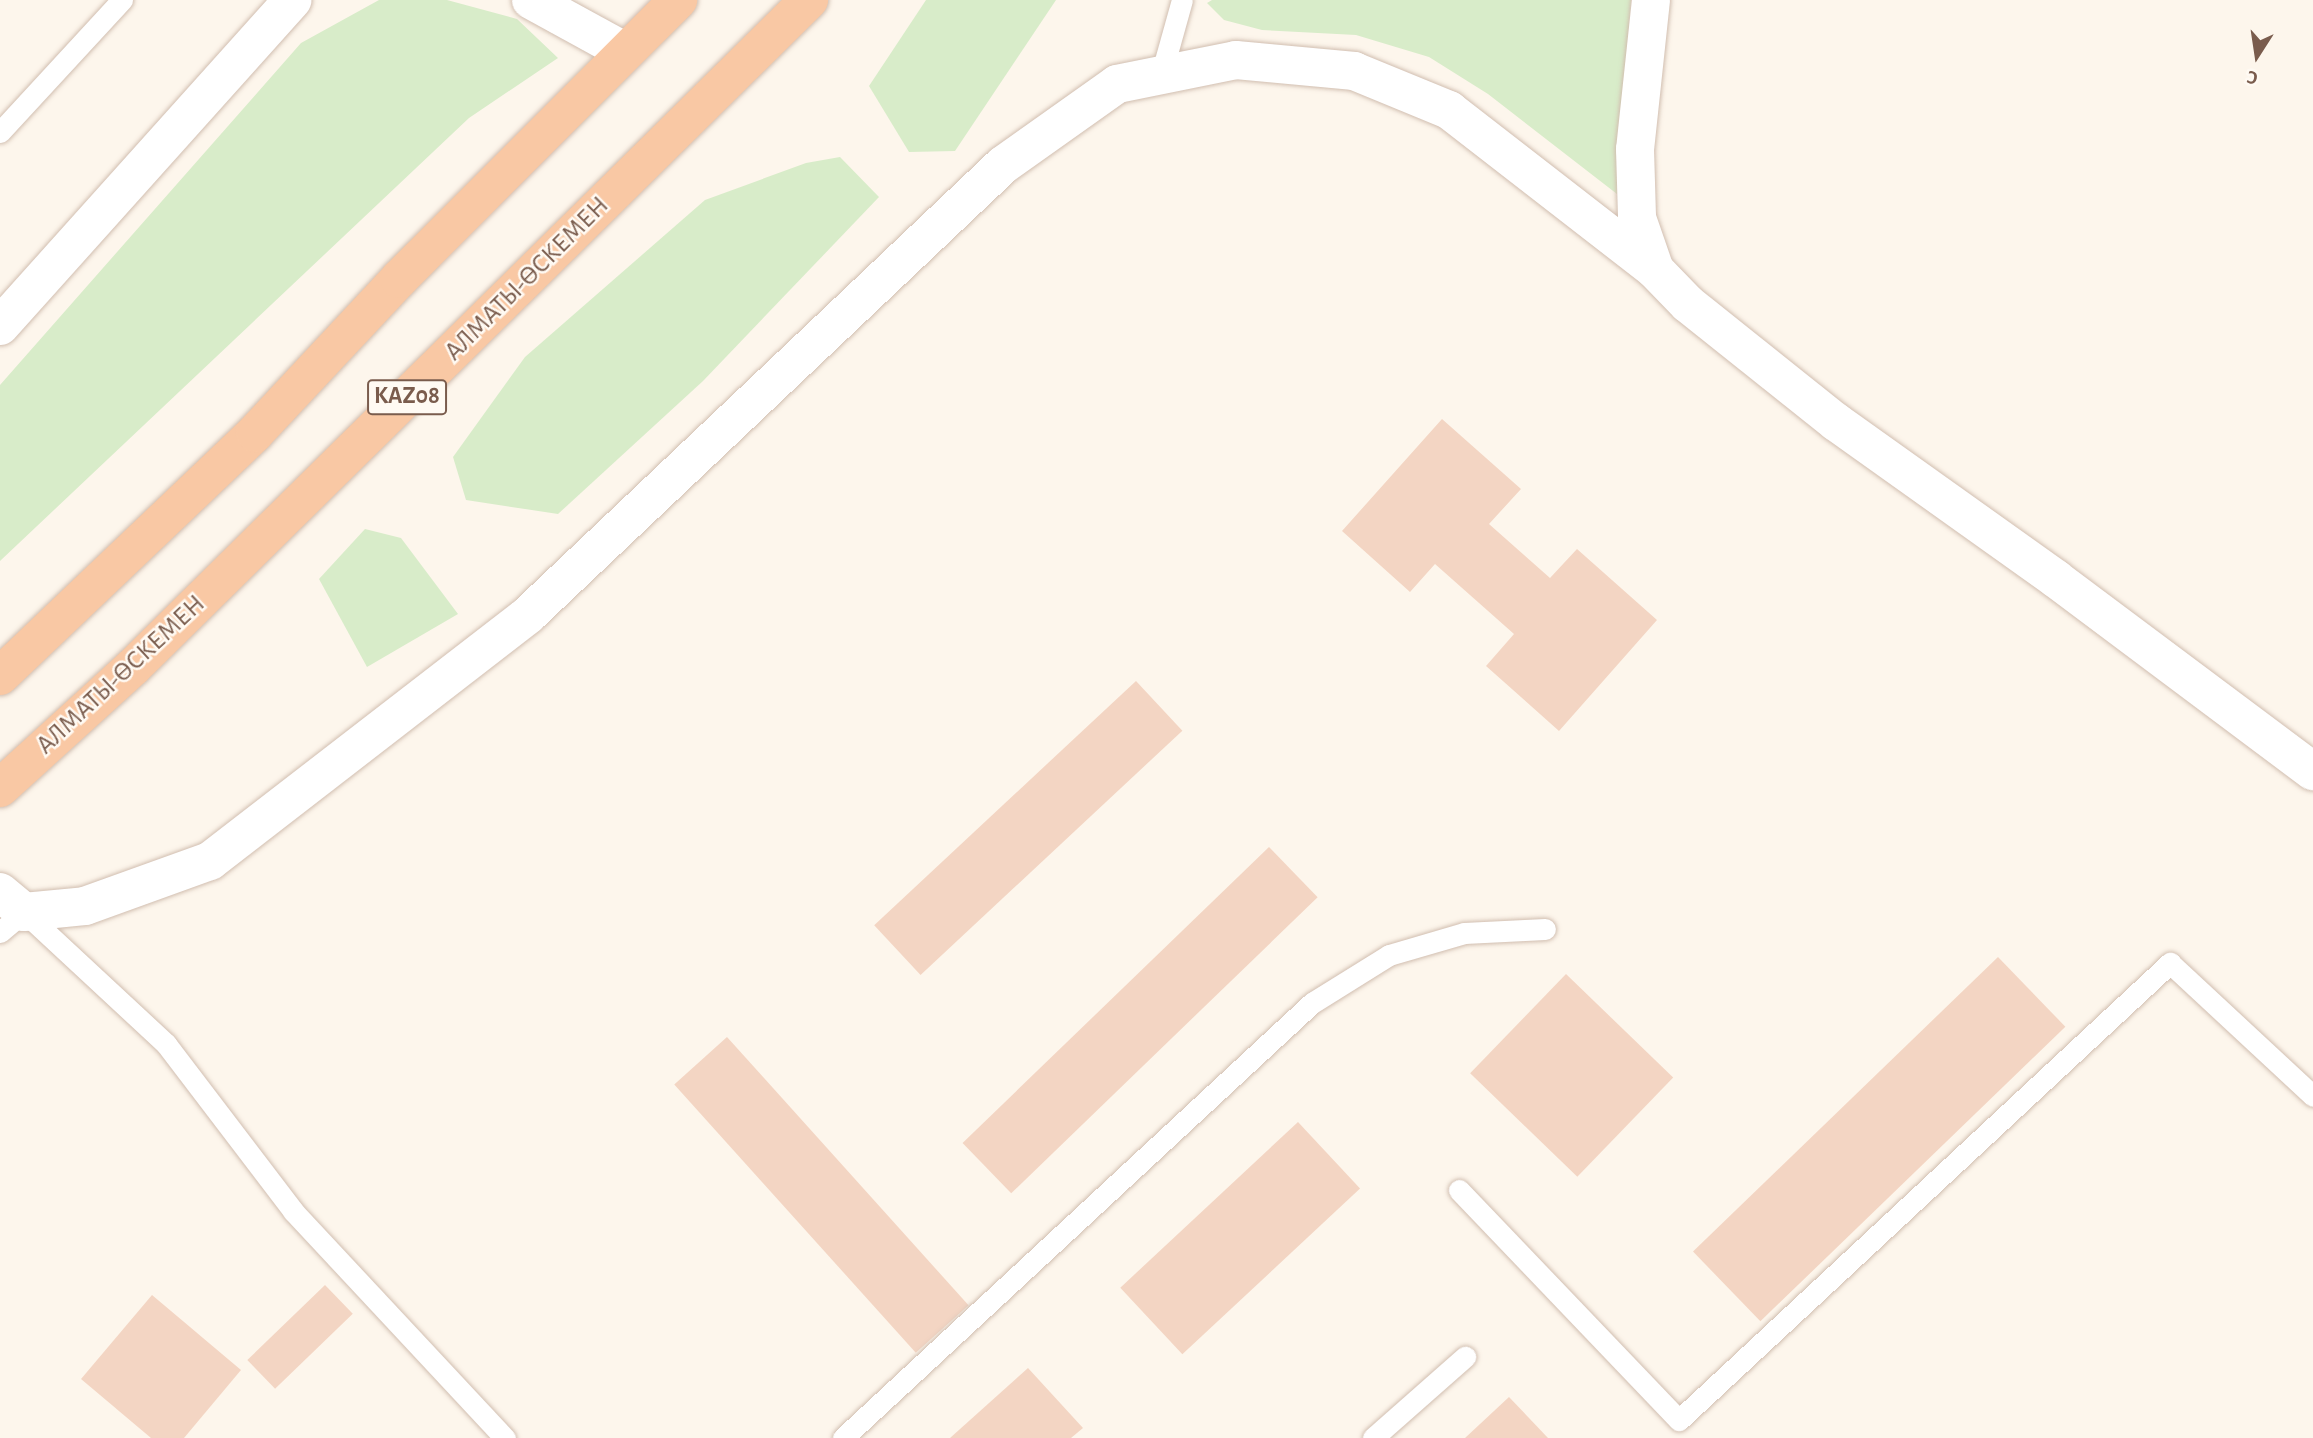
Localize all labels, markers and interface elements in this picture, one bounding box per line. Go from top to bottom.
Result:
north arrow [2222,21,2292,91]
text: С [2245,67,2260,87]
street label: АЛМАТЫ-ӨСКЕМЕН [438,190,616,368]
road number: KAZ08 [367,376,447,418]
street label: АЛМАТЫ-ӨСКЕМЕН [30,589,212,761]

